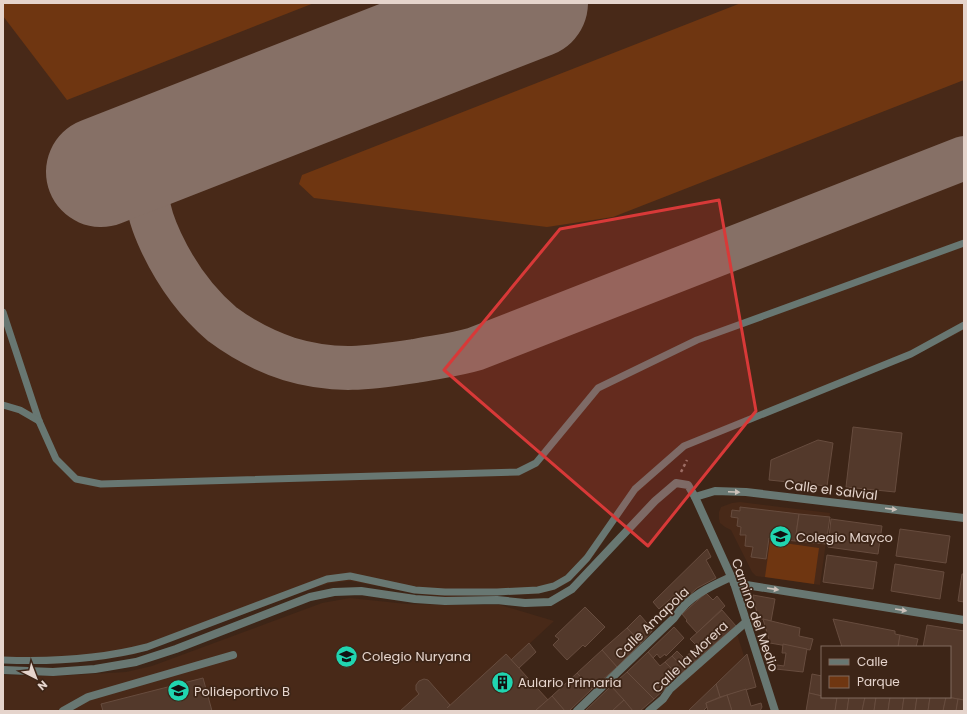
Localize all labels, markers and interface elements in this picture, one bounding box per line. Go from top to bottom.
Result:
street label: Calle el Salvial [783,475,879,505]
one-way arrow [728,489,741,495]
one-way arrow [885,506,897,513]
school or university icon: Colegio Mayco [767,524,793,550]
place label: Colegio Mayco [796,528,893,547]
street label: Camino del Medio [727,556,783,674]
street label: Calle Amapola [611,583,693,663]
one-way arrow [767,586,779,592]
one-way arrow [895,607,907,613]
street label: Calle la Morera [648,617,732,697]
school or university icon: Colegio Nuryana [334,643,360,669]
legend [821,646,951,698]
place label: Colegio Nuryana [362,647,471,666]
text: Calle [857,653,888,670]
north arrow [16,658,56,698]
building icon: Aulario Primaria [490,669,516,695]
place label: Aulario Primaria [518,673,622,692]
text: Parque [857,673,900,690]
text: N [34,677,51,694]
school or university icon: Polideportivo B [166,678,192,704]
place label: Polideportivo B [194,682,290,701]

